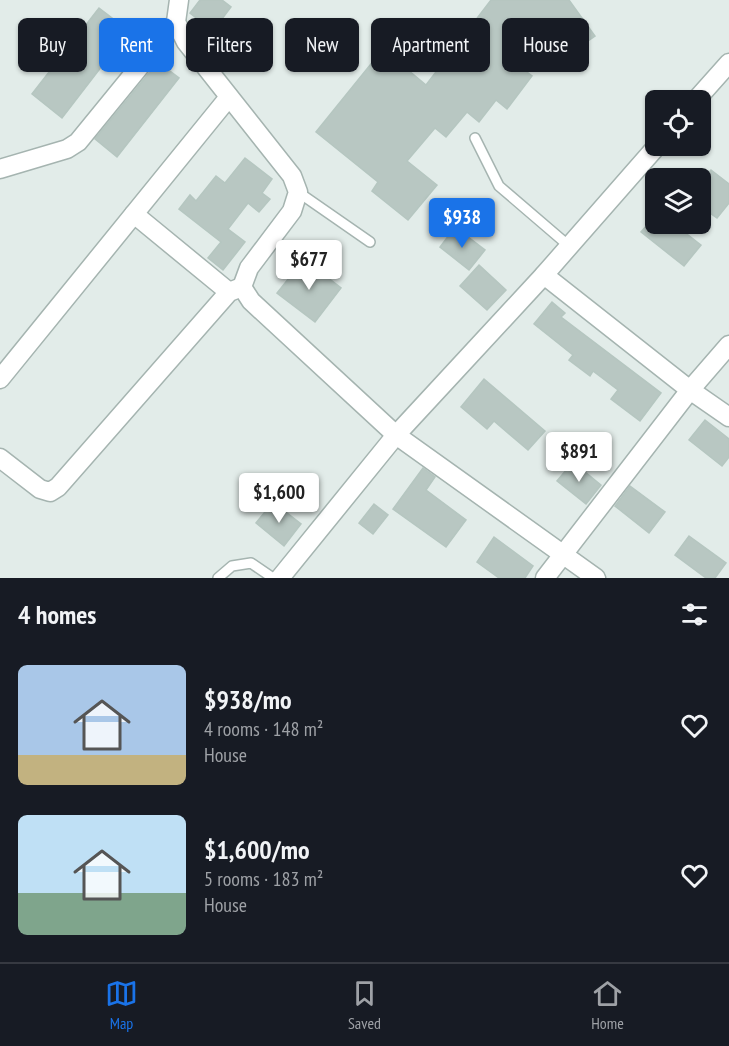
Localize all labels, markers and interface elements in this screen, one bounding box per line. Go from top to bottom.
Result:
chip: Buy [18,18,87,72]
chip: Rent [99,18,174,72]
chip: Filters [186,18,273,72]
chip: New [285,18,359,72]
chip: Apartment [371,18,490,72]
chip: House [502,18,589,72]
map controls [645,90,711,234]
button: locate [645,90,711,156]
button: layers [645,168,711,234]
pin: $938 [426,198,498,249]
text: $938 [443,204,481,230]
pin: $677 [273,240,345,291]
text: $677 [290,246,328,272]
pin: $891 [543,432,615,483]
text: $891 [560,438,598,464]
pin: $1,600 [230,473,328,524]
text: $1,600 [253,479,305,505]
text: 4 homes [18,598,96,631]
icon: filters [678,598,711,631]
text: $938/mo [204,683,292,716]
icon: home [66,689,138,761]
icon: heart [678,709,711,742]
text: 4 rooms · 148 m² [204,716,323,742]
text: House [204,742,247,768]
text: $1,600/mo [204,833,310,866]
icon: home [66,839,138,911]
icon: heart [678,859,711,892]
text: 5 rooms · 183 m² [204,866,323,892]
text: House [204,892,247,918]
tab: Map [105,977,138,1033]
tab: Saved [348,977,381,1033]
tab: Home [591,977,624,1033]

